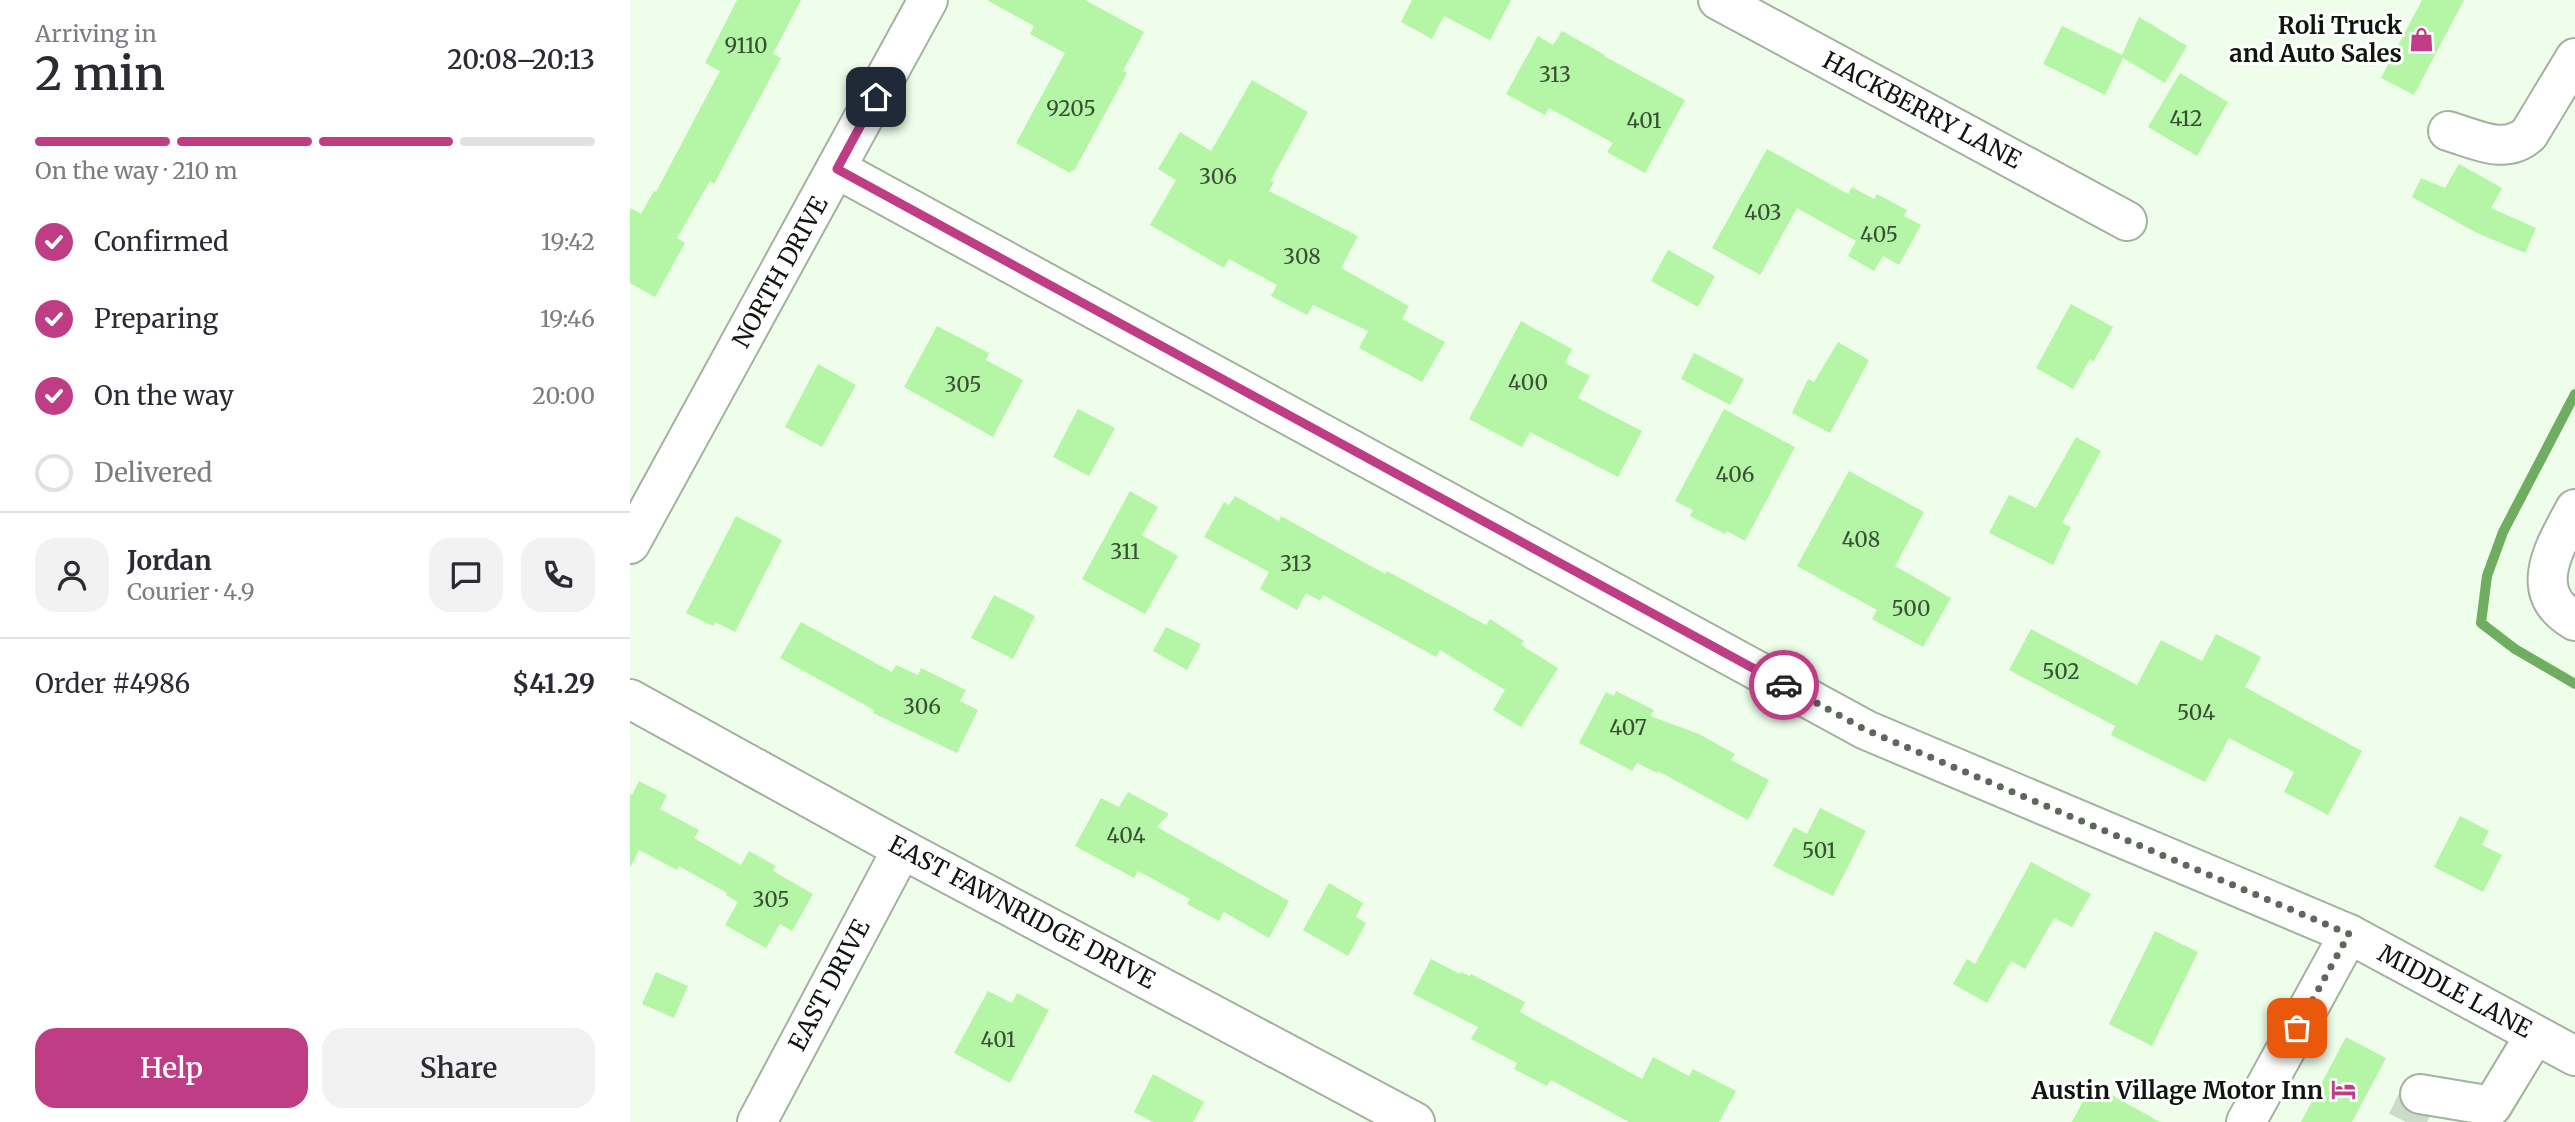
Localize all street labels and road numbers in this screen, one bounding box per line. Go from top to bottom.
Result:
street label: HACKBERRY LANE [1817,45,2027,176]
street label: NORTH DRIVE [726,190,835,353]
street label: EAST FAWNRIDGE DRIVE [883,828,1161,996]
street label: EAST DRIVE [781,913,877,1056]
street label: MIDDLE LANE [2373,937,2538,1045]

